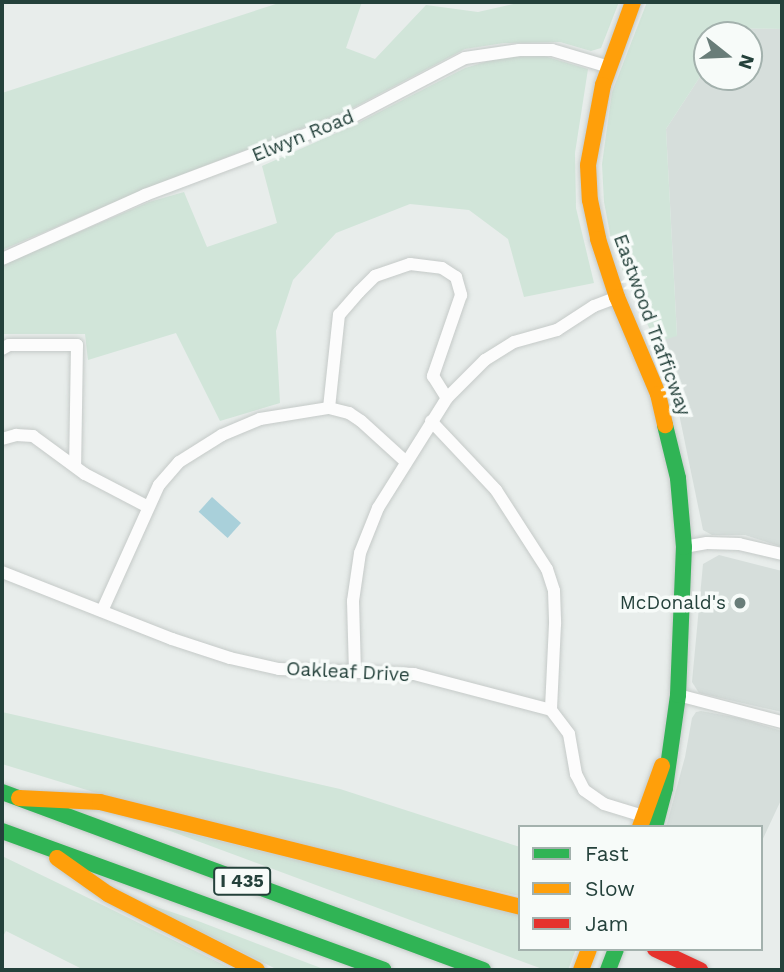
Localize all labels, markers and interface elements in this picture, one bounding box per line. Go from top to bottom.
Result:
north arrow [693,21,763,91]
text: N [733,52,760,72]
street label: Elwyn Road [249,105,357,167]
street label: Eastwood Trafficway [608,231,696,419]
place label: McDonald's [620,592,726,614]
marker: McDonald's [732,595,748,611]
street label: Oakleaf Drive [285,657,411,687]
legend [518,825,763,951]
text: Fast [585,841,629,866]
road number: I 435 [212,866,272,896]
text: Slow [585,876,635,901]
text: Jam [585,911,628,936]

